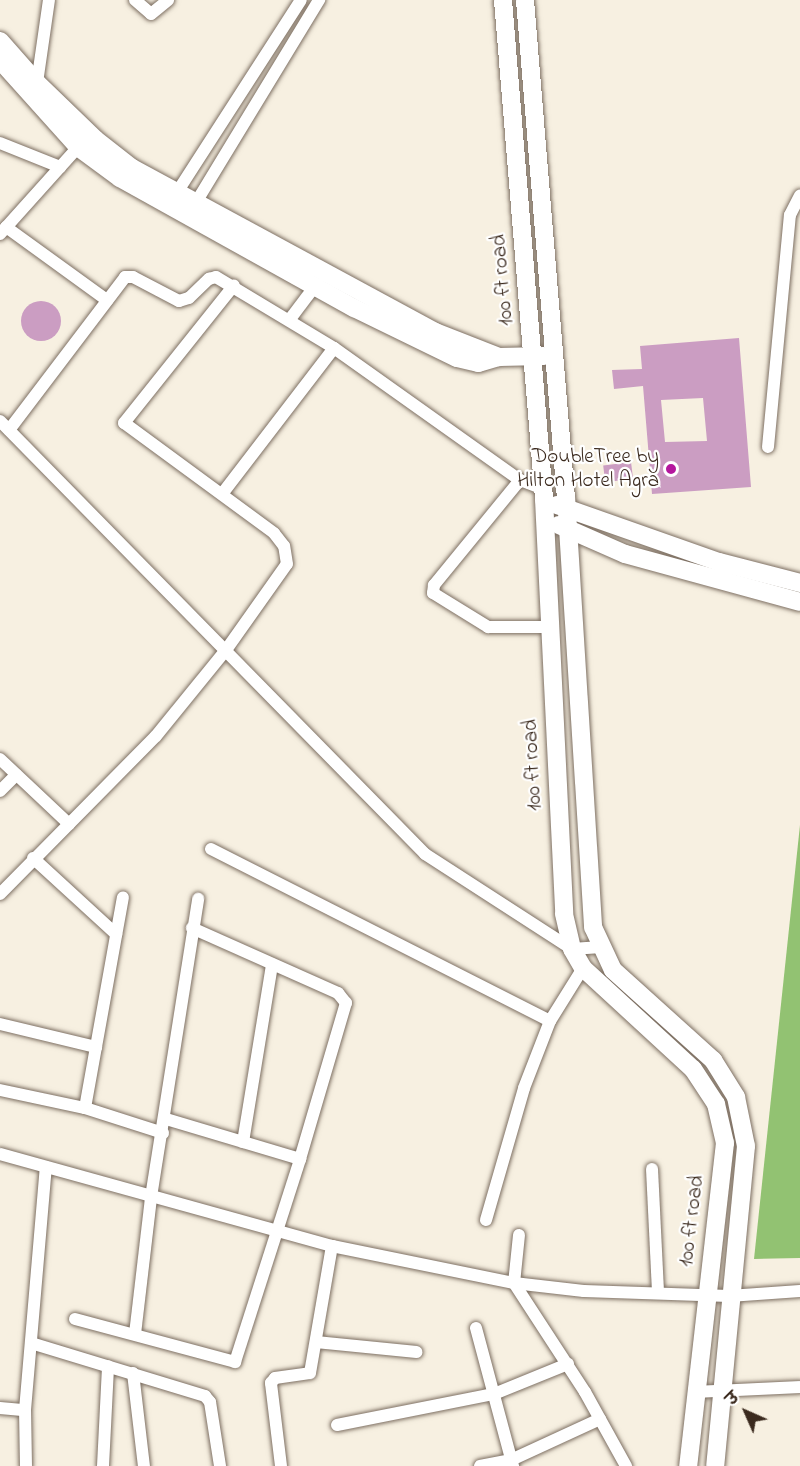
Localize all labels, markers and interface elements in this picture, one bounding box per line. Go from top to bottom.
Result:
street label: 100 ft road [486,233,520,327]
place label: DoubleTree by Hilton Hotel Agra [517,444,659,494]
marker: DoubleTree by Hilton Hotel Agra [664,462,678,476]
street label: 100 ft road [518,718,548,812]
street label: 100 ft road [674,1174,710,1268]
north arrow [716,1382,776,1442]
text: उ [721,1387,746,1412]

